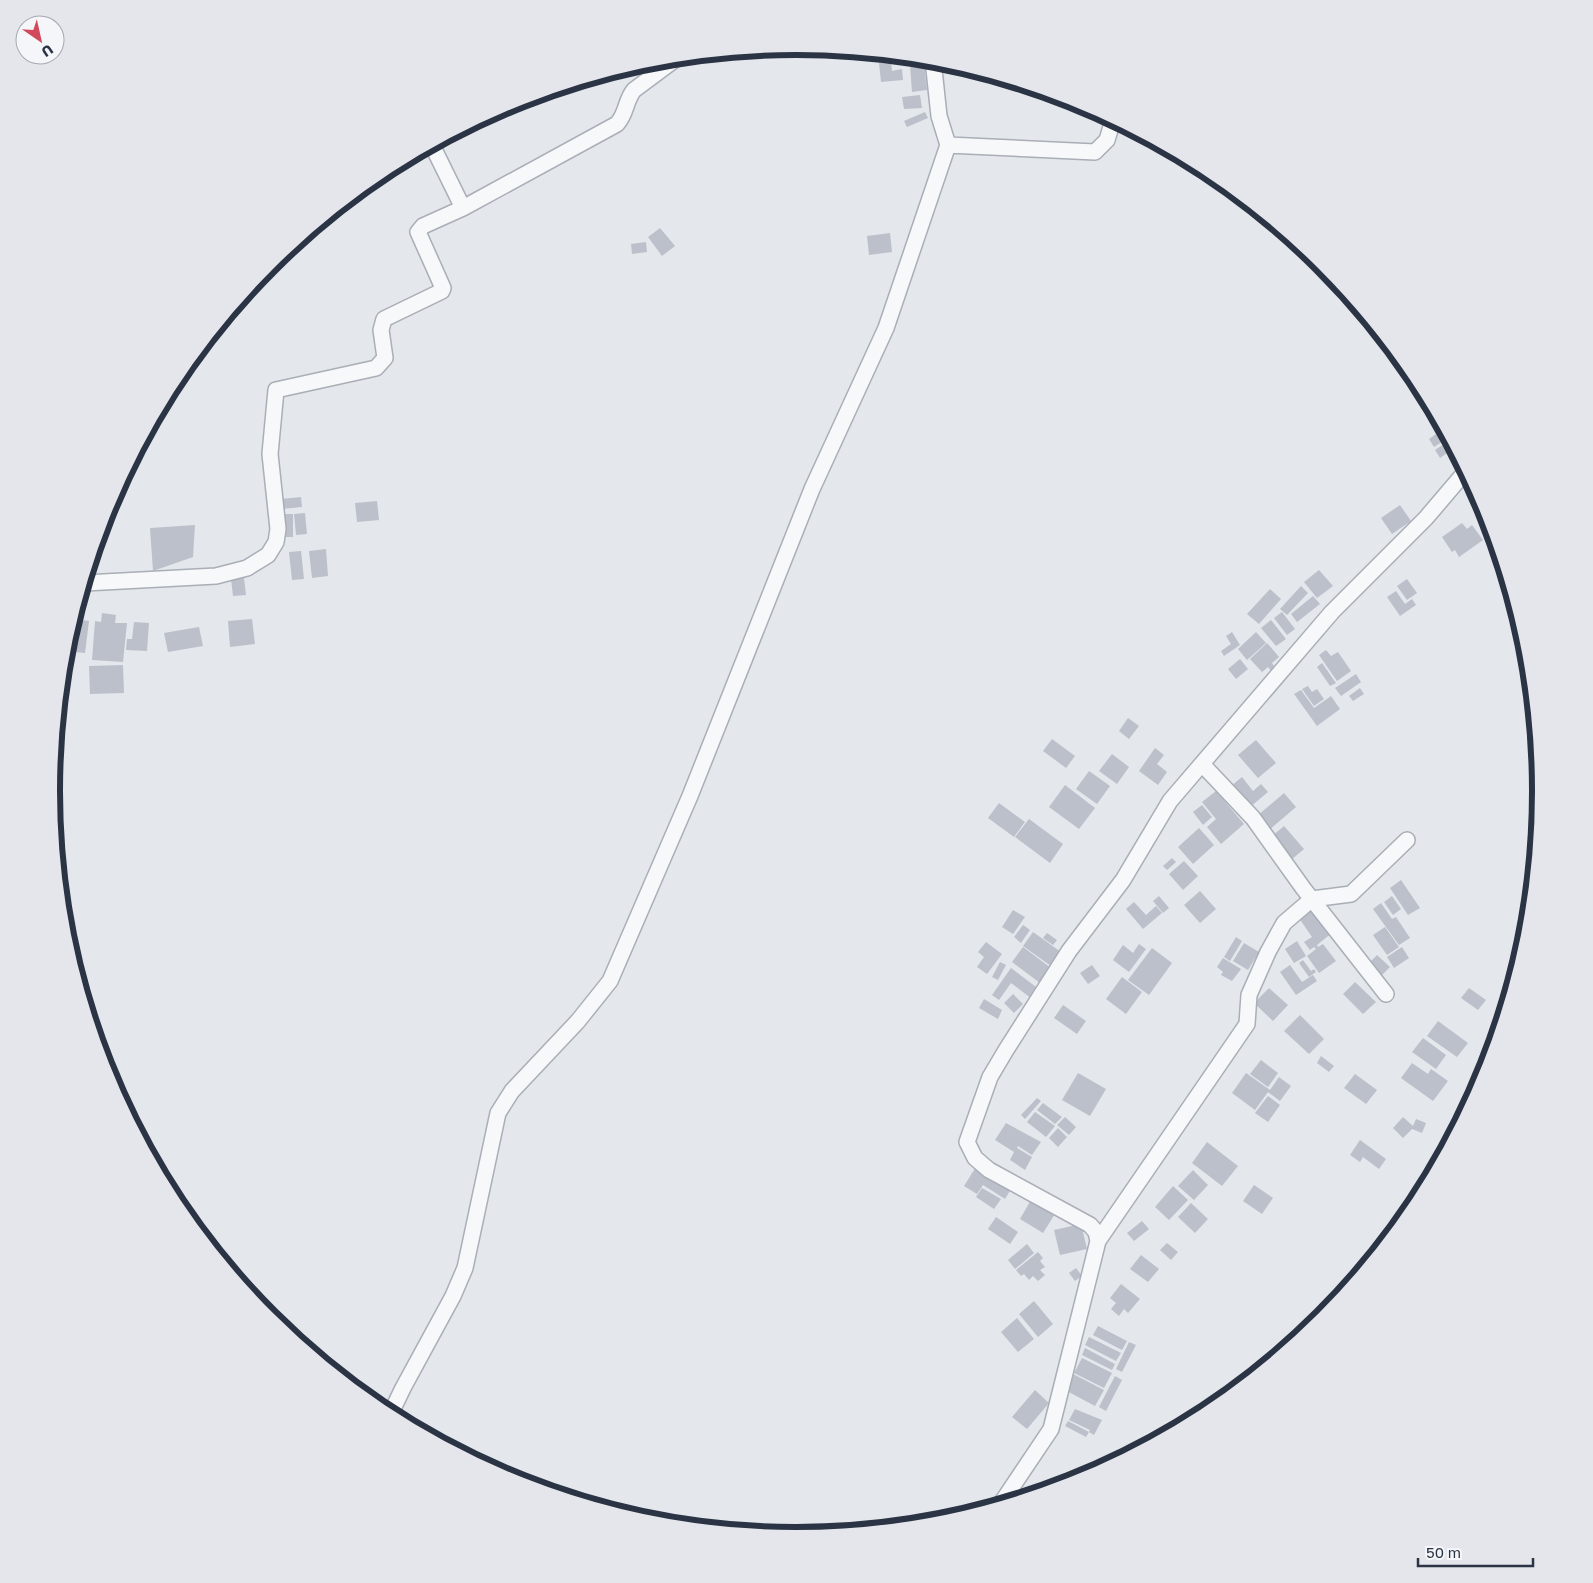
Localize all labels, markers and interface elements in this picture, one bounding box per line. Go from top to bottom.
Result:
north arrow [15,15,65,65]
text: U [39,41,57,61]
scale bar [1418,1536,1533,1568]
text: 50 m [1426,1543,1461,1561]

